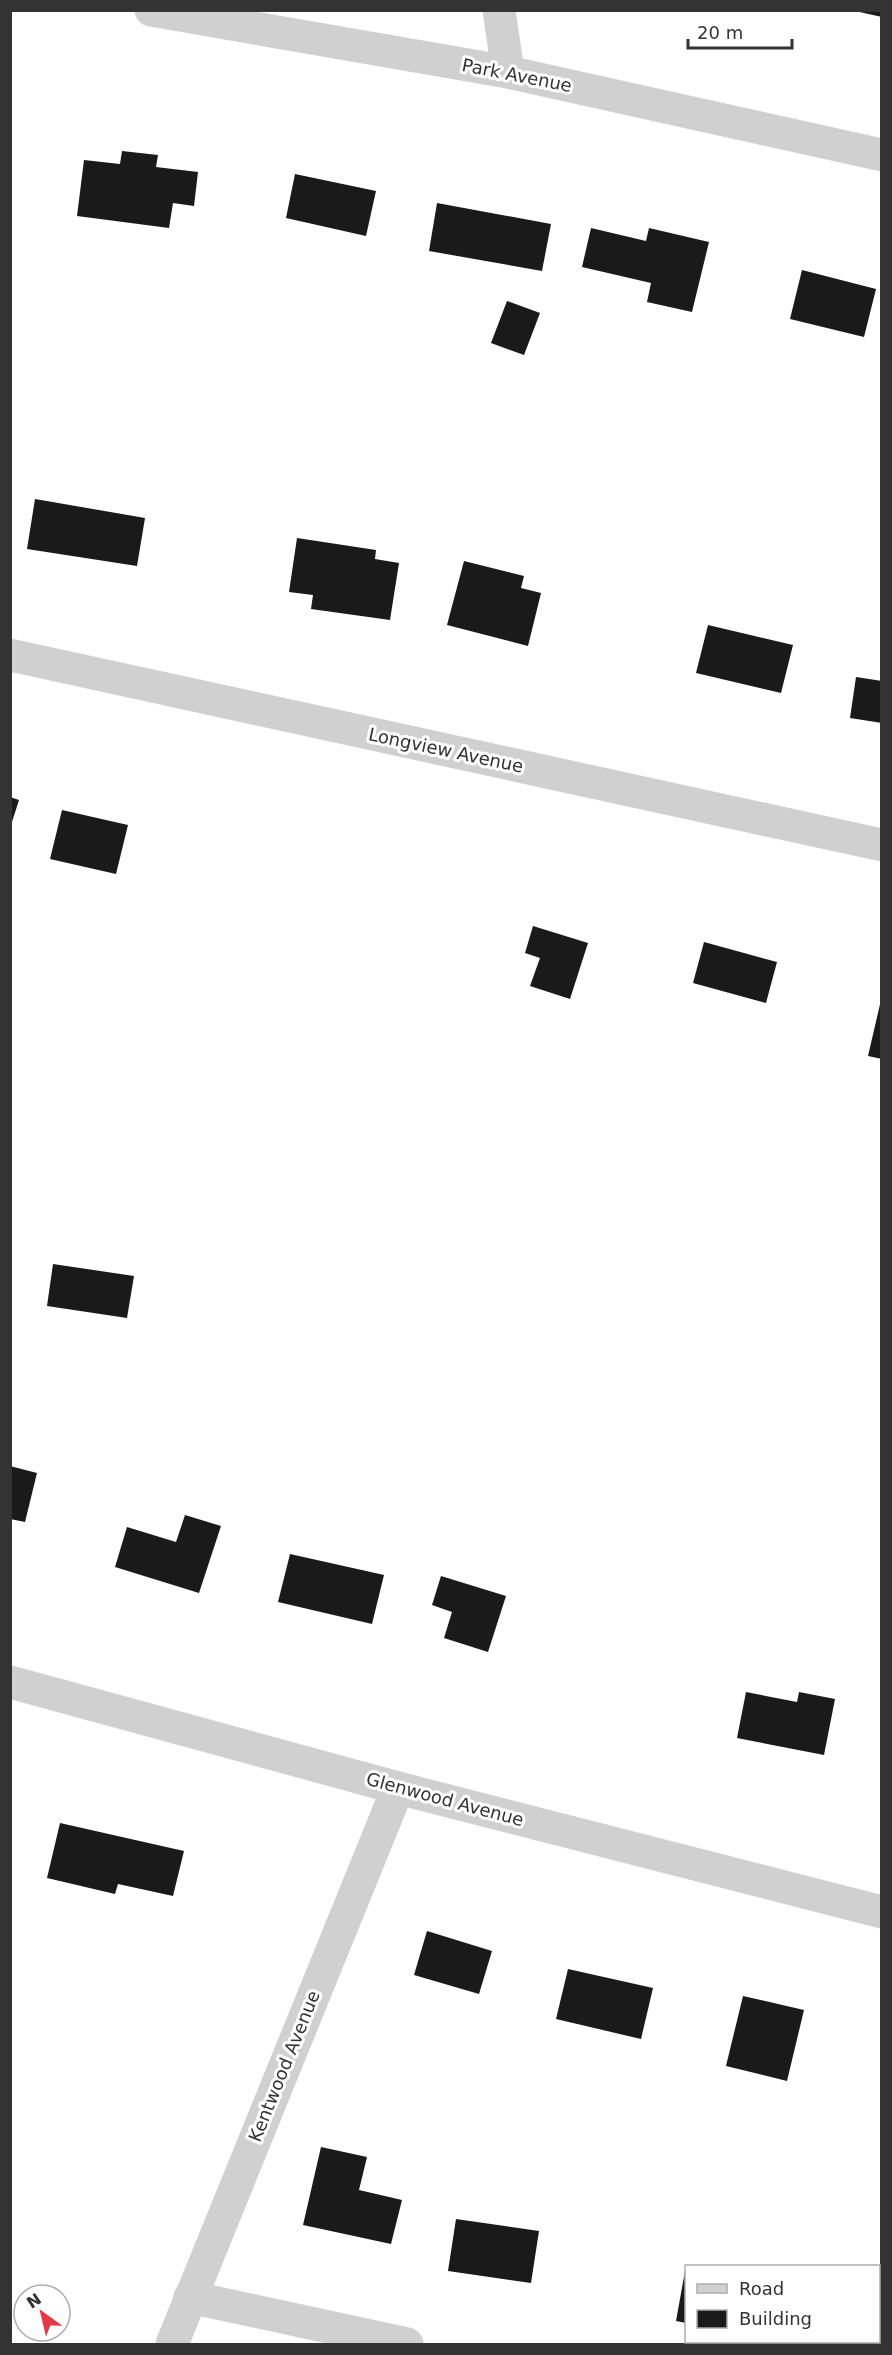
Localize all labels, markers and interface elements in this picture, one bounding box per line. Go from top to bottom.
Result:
scale bar [688,12,792,50]
text: 20 m [697,22,743,43]
street label: Park Avenue [460,54,574,96]
street label: Longview Avenue [367,723,525,777]
street label: Glenwood Avenue [364,1768,526,1830]
street label: Kentwood Avenue [244,1987,324,2145]
legend [685,2265,880,2343]
text: Road [739,2278,784,2299]
north arrow [12,2283,72,2343]
text: N [23,2289,45,2313]
text: Building [739,2308,812,2329]

